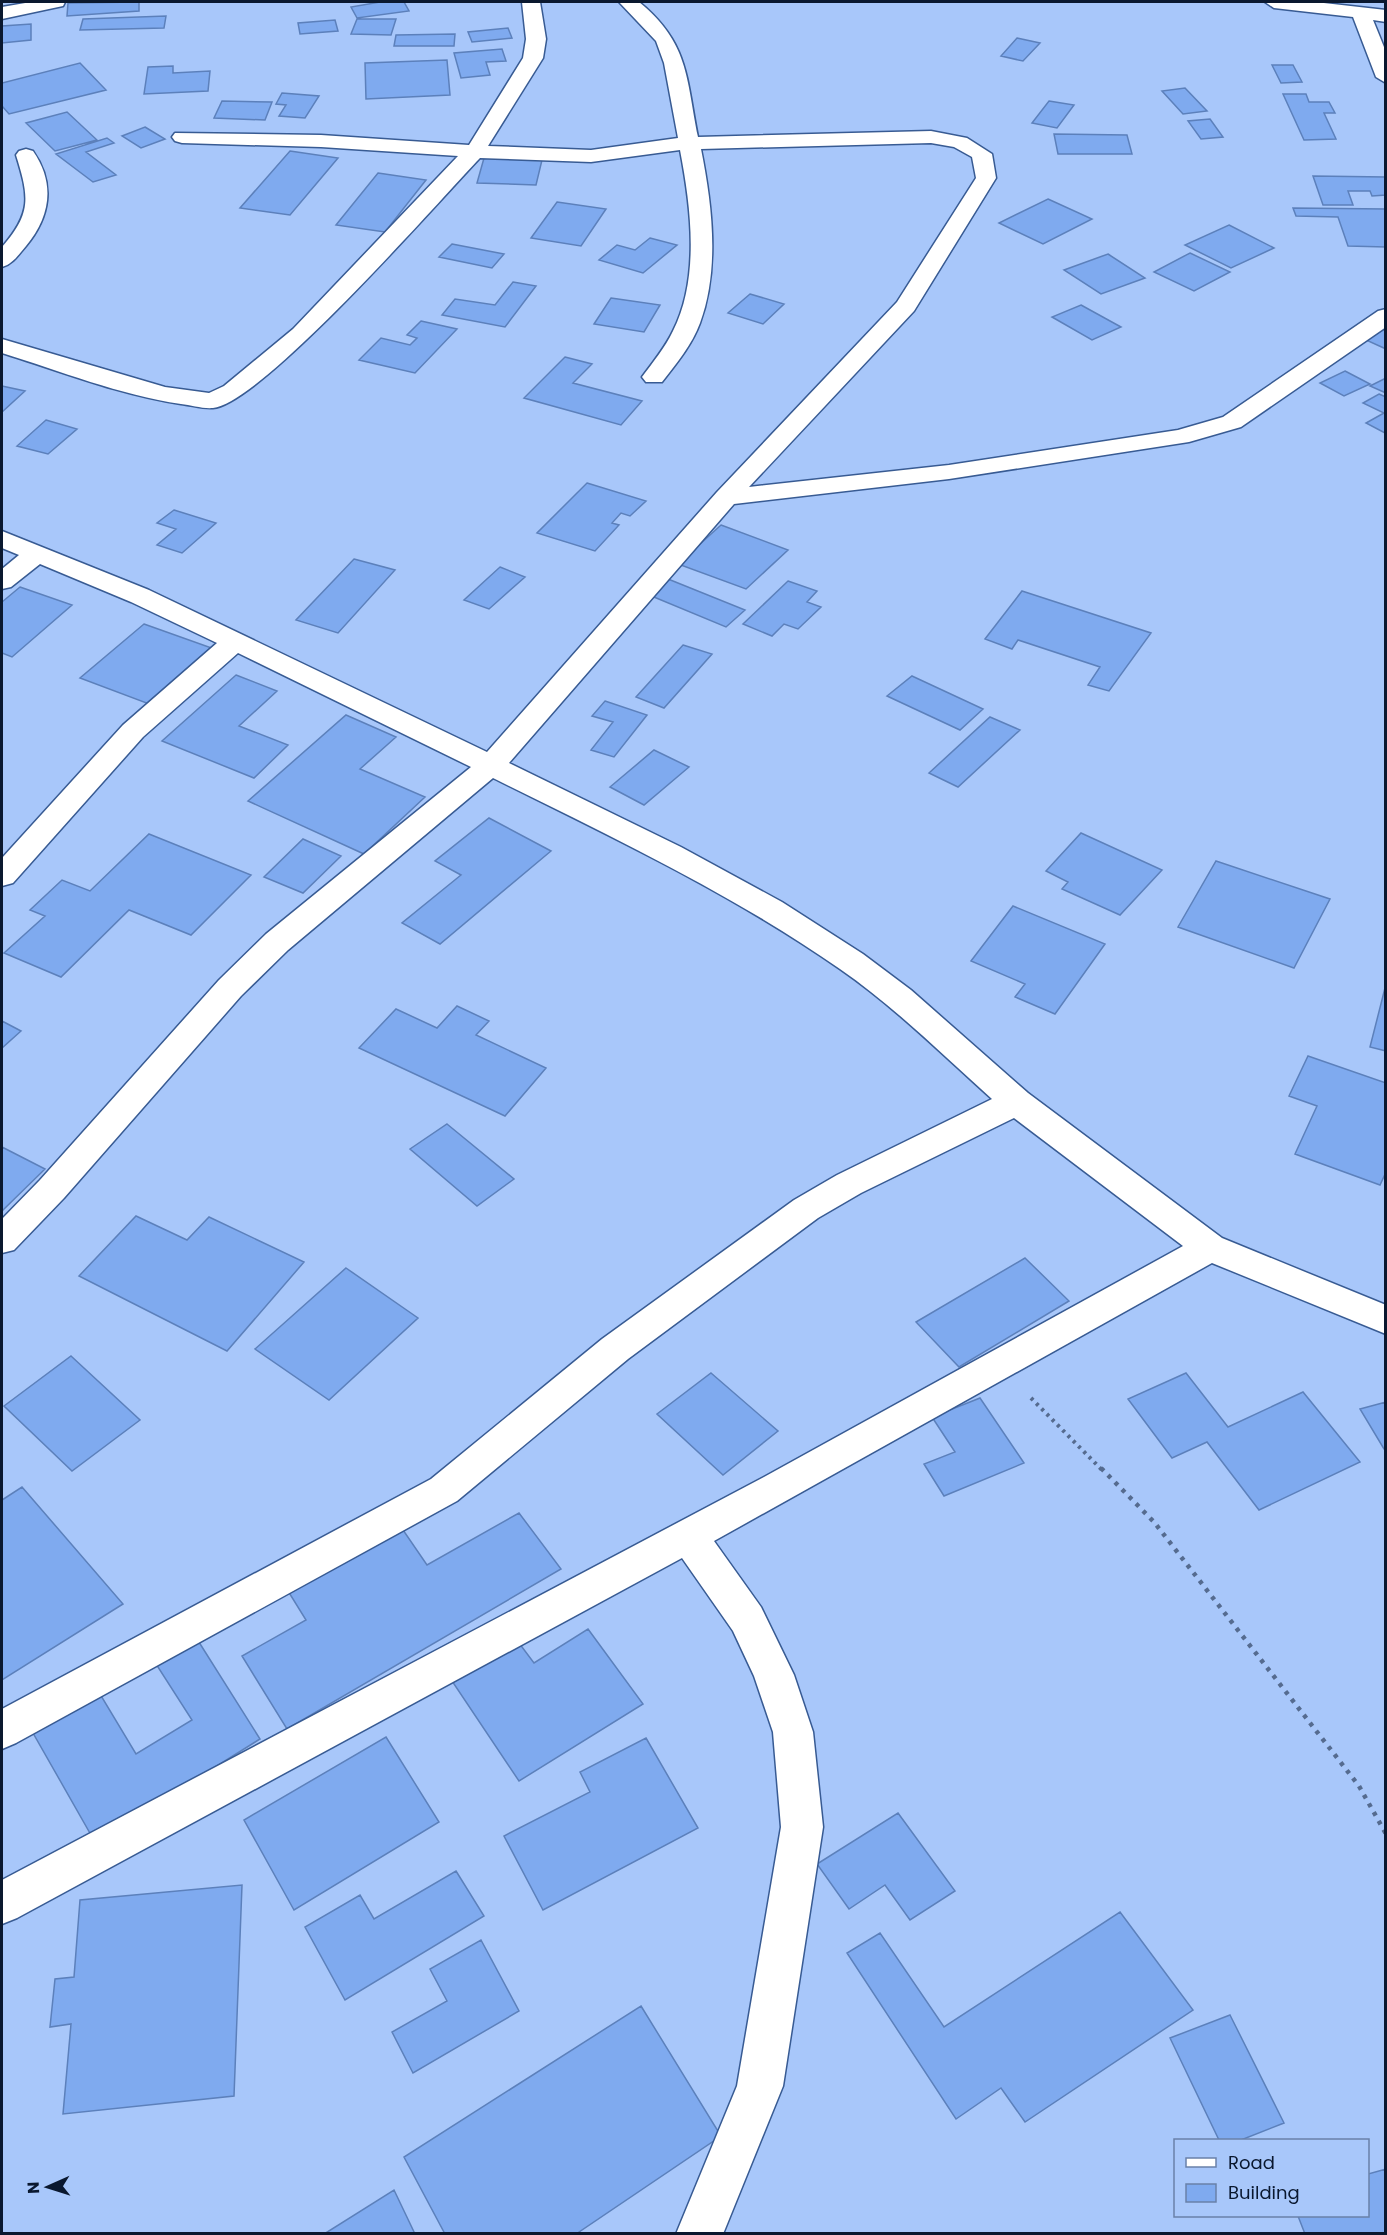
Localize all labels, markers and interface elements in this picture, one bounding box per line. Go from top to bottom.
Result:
legend [1174,2139,1369,2217]
text: Road [1228,2150,1275,2175]
north arrow [18,2157,78,2217]
text: Building [1228,2180,1300,2205]
text: N [22,2181,45,2194]

